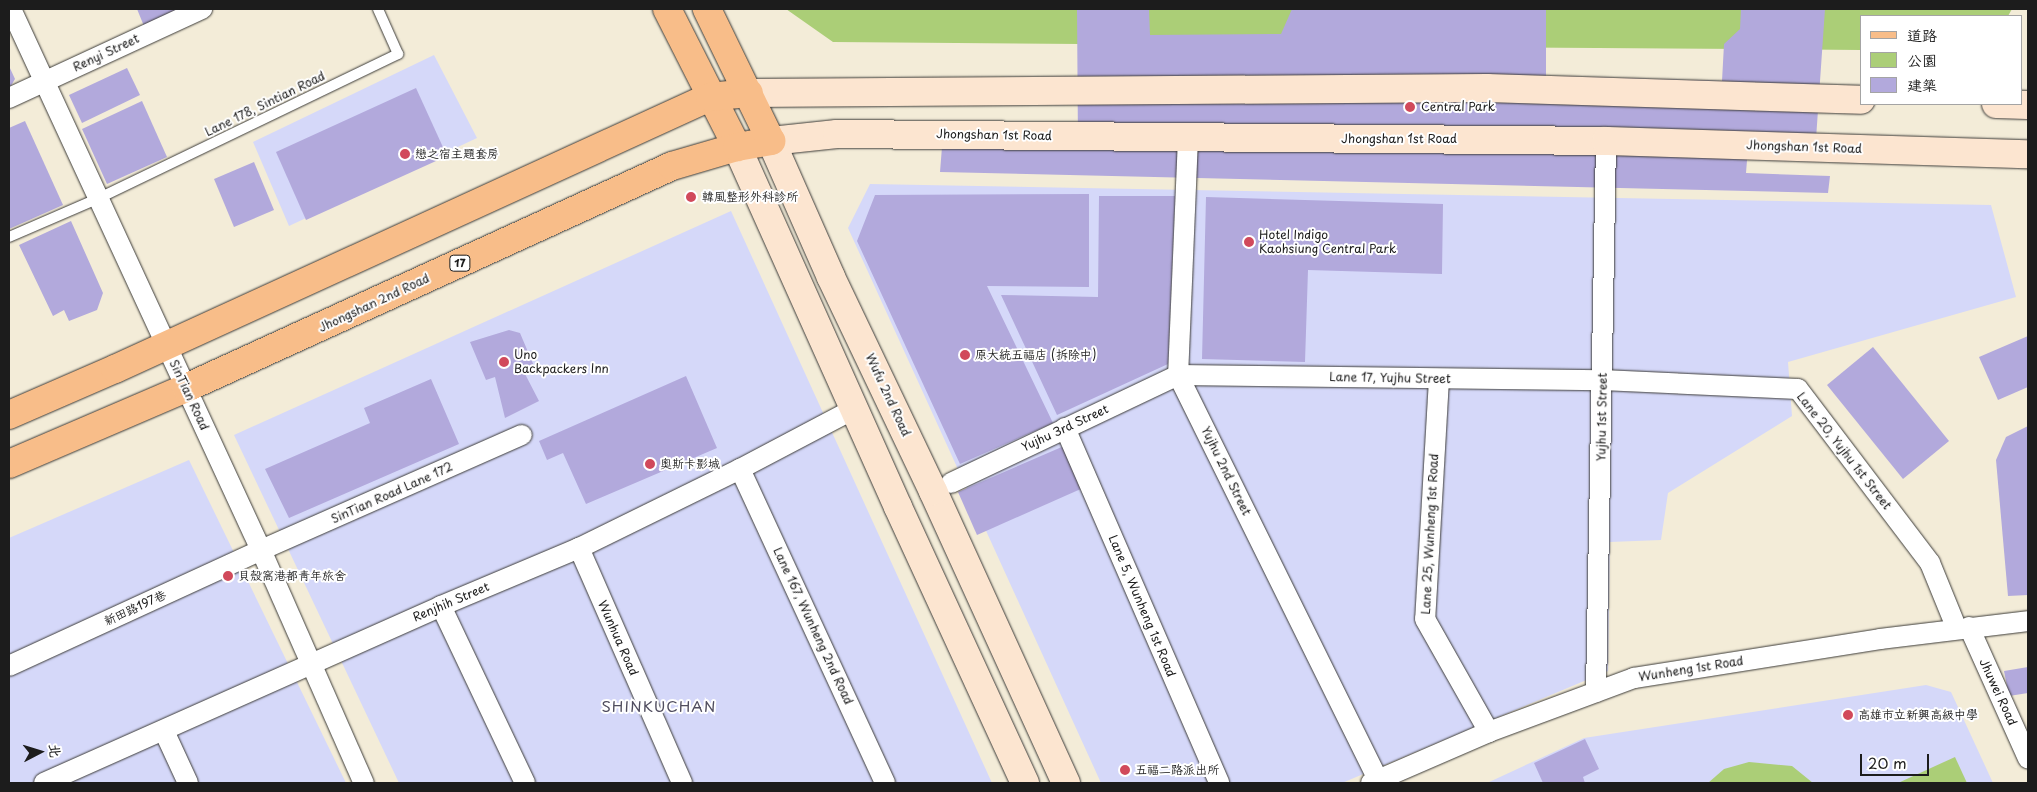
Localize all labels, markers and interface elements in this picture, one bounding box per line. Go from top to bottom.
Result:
legend [1860,15,2022,105]
text: 道路 [1907,23,1937,46]
street label: Renyi Street [70,31,142,75]
text: 公園 [1907,48,1937,71]
street label: Lane 178, Sintian Road [203,69,327,139]
text: 建築 [1907,73,1937,96]
marker: Central Park [1403,100,1417,114]
place label: Central Park [1421,100,1495,114]
street label: Jhongshan 1st Road [936,127,1052,143]
street label: Jhongshan 1st Road [1342,132,1456,146]
street label: Jhongshan 1st Road [1746,138,1862,156]
place label: 戀之宿主題套房 [415,147,499,161]
marker: 戀之宿主題套房 [399,148,411,160]
marker: 韓風整形外科診所 [684,190,698,204]
place label: 韓風整形外科診所 [702,190,798,204]
place label: Hotel Indigo Kaohsiung Central Park [1259,228,1397,256]
marker: Hotel Indigo Kaohsiung Central Park [1243,236,1255,248]
road number: 17 [449,254,471,272]
street label: Jhongshan 2nd Road [316,271,432,335]
place label: Uno Backpackers Inn [514,348,609,376]
place label: 原大統五福店 (拆除中) [975,348,1096,362]
marker: 原大統五福店 (拆除中) [959,349,971,361]
street label: Wufu 2nd Road [862,351,914,439]
marker: Uno Backpackers Inn [498,356,510,368]
street label: SinTian Road [166,357,212,433]
street label: Lane 17, Yujhu Street [1329,370,1451,386]
street label: Yujhu 1st Street [1594,372,1610,462]
street label: Lane 20, Yujhu 1st Street [1793,389,1895,513]
street label: Yujhu 3rd Street [1019,401,1111,455]
street label: Yujhu 2nd Street [1198,424,1254,518]
street label: Lane 25, Wunheng 1st Road [1419,453,1441,615]
place label: 奧斯卡影城 [660,457,720,471]
marker: 奧斯卡影城 [644,458,656,470]
street label: SinTian Road Lane 172 [329,460,455,526]
street label: Lane 5, Wunheng 1st Road [1105,532,1179,680]
street label: Lane 167, Wunheng 2nd Road [770,545,856,707]
place label: 貝殼窩港都青年旅舍 [238,569,346,583]
marker: 貝殼窩港都青年旅舍 [222,570,234,582]
street label: Renjhih Street [410,579,492,625]
street label: 新田路197巷 [102,587,168,629]
street label: Wunhua Road [595,598,641,678]
street label: Wunheng 1st Road [1637,653,1745,685]
street label: Jhuwei Road [1976,656,2020,728]
district label: SHINKUCHAN [601,697,717,715]
place label: 高雄市立新興高級中學 [1858,708,1978,722]
marker: 高雄市立新興高級中學 [1842,709,1854,721]
north arrow [15,727,65,777]
text: 北 [44,743,67,759]
scale bar [1862,744,1931,776]
text: 20 m [1868,751,1907,774]
place label: 五福二路派出所 [1135,763,1219,777]
marker: 五福二路派出所 [1119,764,1131,776]

